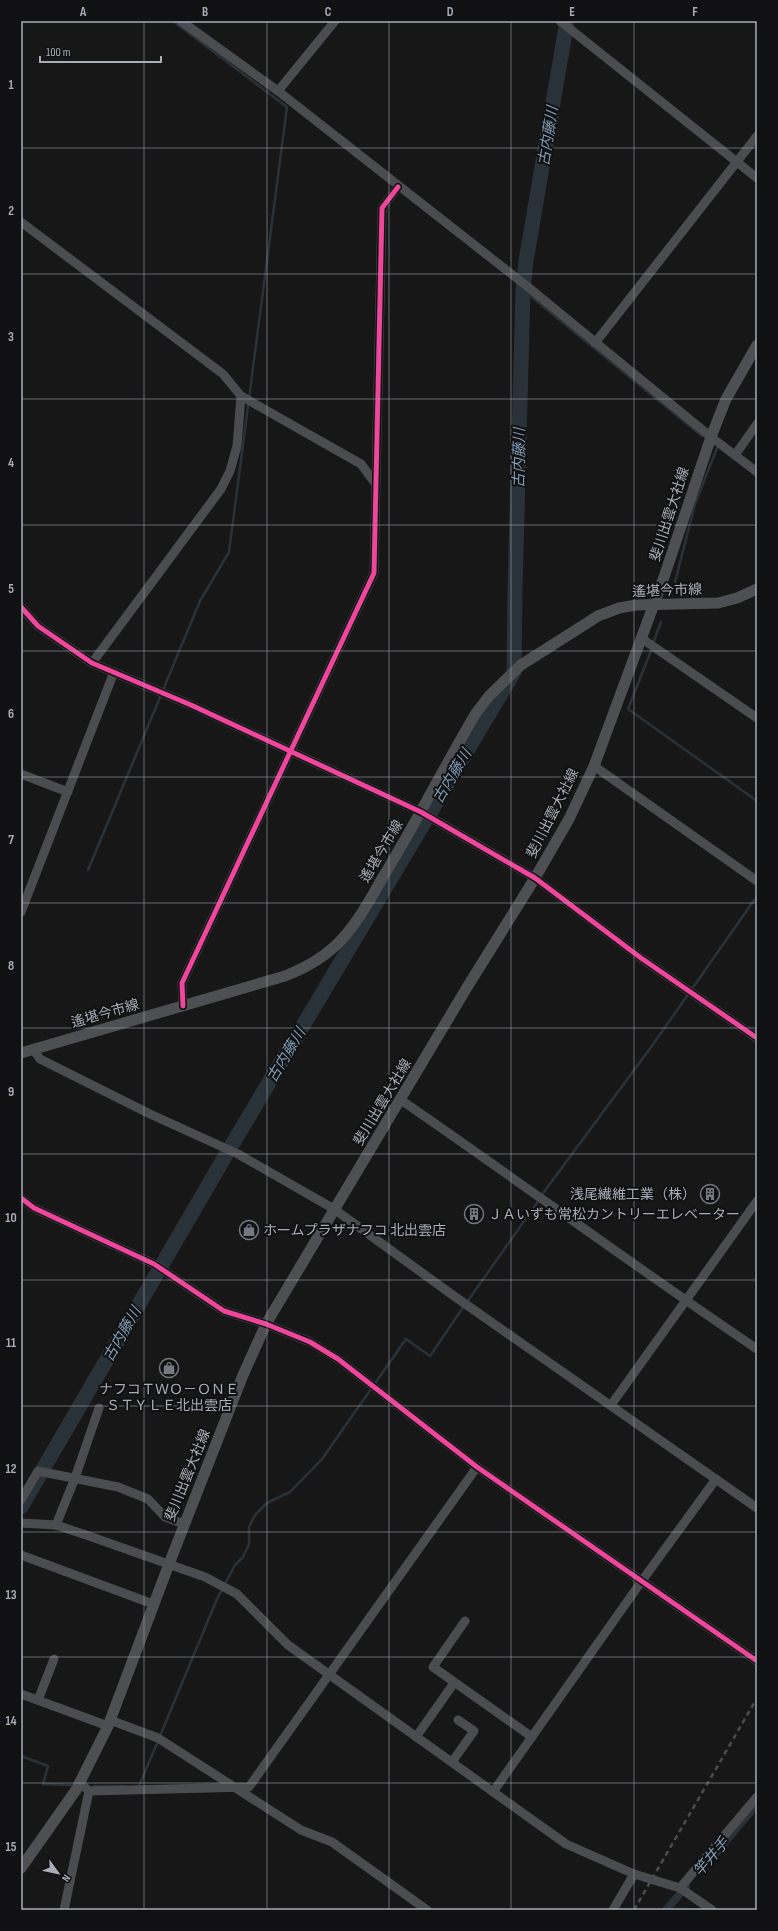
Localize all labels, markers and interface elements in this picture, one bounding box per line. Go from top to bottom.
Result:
text: A [79,4,87,20]
text: B [202,4,208,20]
text: C [325,4,332,20]
text: D [447,4,454,20]
text: E [569,4,575,20]
text: F [692,4,698,20]
scale bar [40,38,161,64]
text: 100 m [46,45,71,60]
text: 1 [8,77,14,93]
water label: 古内藤川 [534,103,563,167]
text: 2 [8,203,14,219]
text: 3 [8,329,14,345]
water label: 古内藤川 [509,426,530,488]
text: 4 [8,455,14,471]
street label: 斐川出雲大社線 [646,465,693,563]
text: 5 [8,581,14,597]
street label: 遙堪今市線 [632,581,702,600]
text: 6 [8,706,14,722]
water label: 古内藤川 [429,744,477,807]
street label: 斐川出雲大社線 [523,766,582,861]
street label: 遙堪今市線 [356,817,407,886]
text: 7 [8,832,14,848]
text: 8 [8,958,14,974]
street label: 遙堪今市線 [69,996,141,1031]
water label: 古内藤川 [263,1023,311,1086]
street label: 斐川出雲大社線 [350,1056,415,1149]
text: 9 [8,1084,14,1100]
building icon: 浅尾繊維工業（株） [699,1183,721,1205]
place label: 浅尾繊維工業（株） [570,1186,696,1203]
building icon: ＪＡいずも常松カントリーエレベーター [463,1203,485,1225]
place label: ＪＡいずも常松カントリーエレベーター [488,1206,740,1223]
text: 10 [5,1210,17,1226]
shop icon: ホームプラザナフコ 北出雲店 [238,1219,260,1241]
place label: ホームプラザナフコ 北出雲店 [263,1222,446,1239]
water label: 古内藤川 [99,1302,147,1365]
text: 11 [6,1335,16,1351]
shop icon: ナフコＴＷＯ－ＯＮＥ ＳＴＹＬＥ北出雲店 [158,1357,180,1379]
place label: ナフコＴＷＯ－ＯＮＥ ＳＴＹＬＥ北出雲店 [99,1381,239,1414]
street label: 斐川出雲大社線 [161,1427,214,1524]
text: 12 [6,1461,17,1477]
text: 13 [6,1587,17,1603]
text: 14 [5,1713,17,1729]
water label: 竿井手 [689,1833,734,1881]
text: 15 [6,1839,17,1855]
north arrow [38,1853,78,1893]
text: N [59,1872,73,1884]

